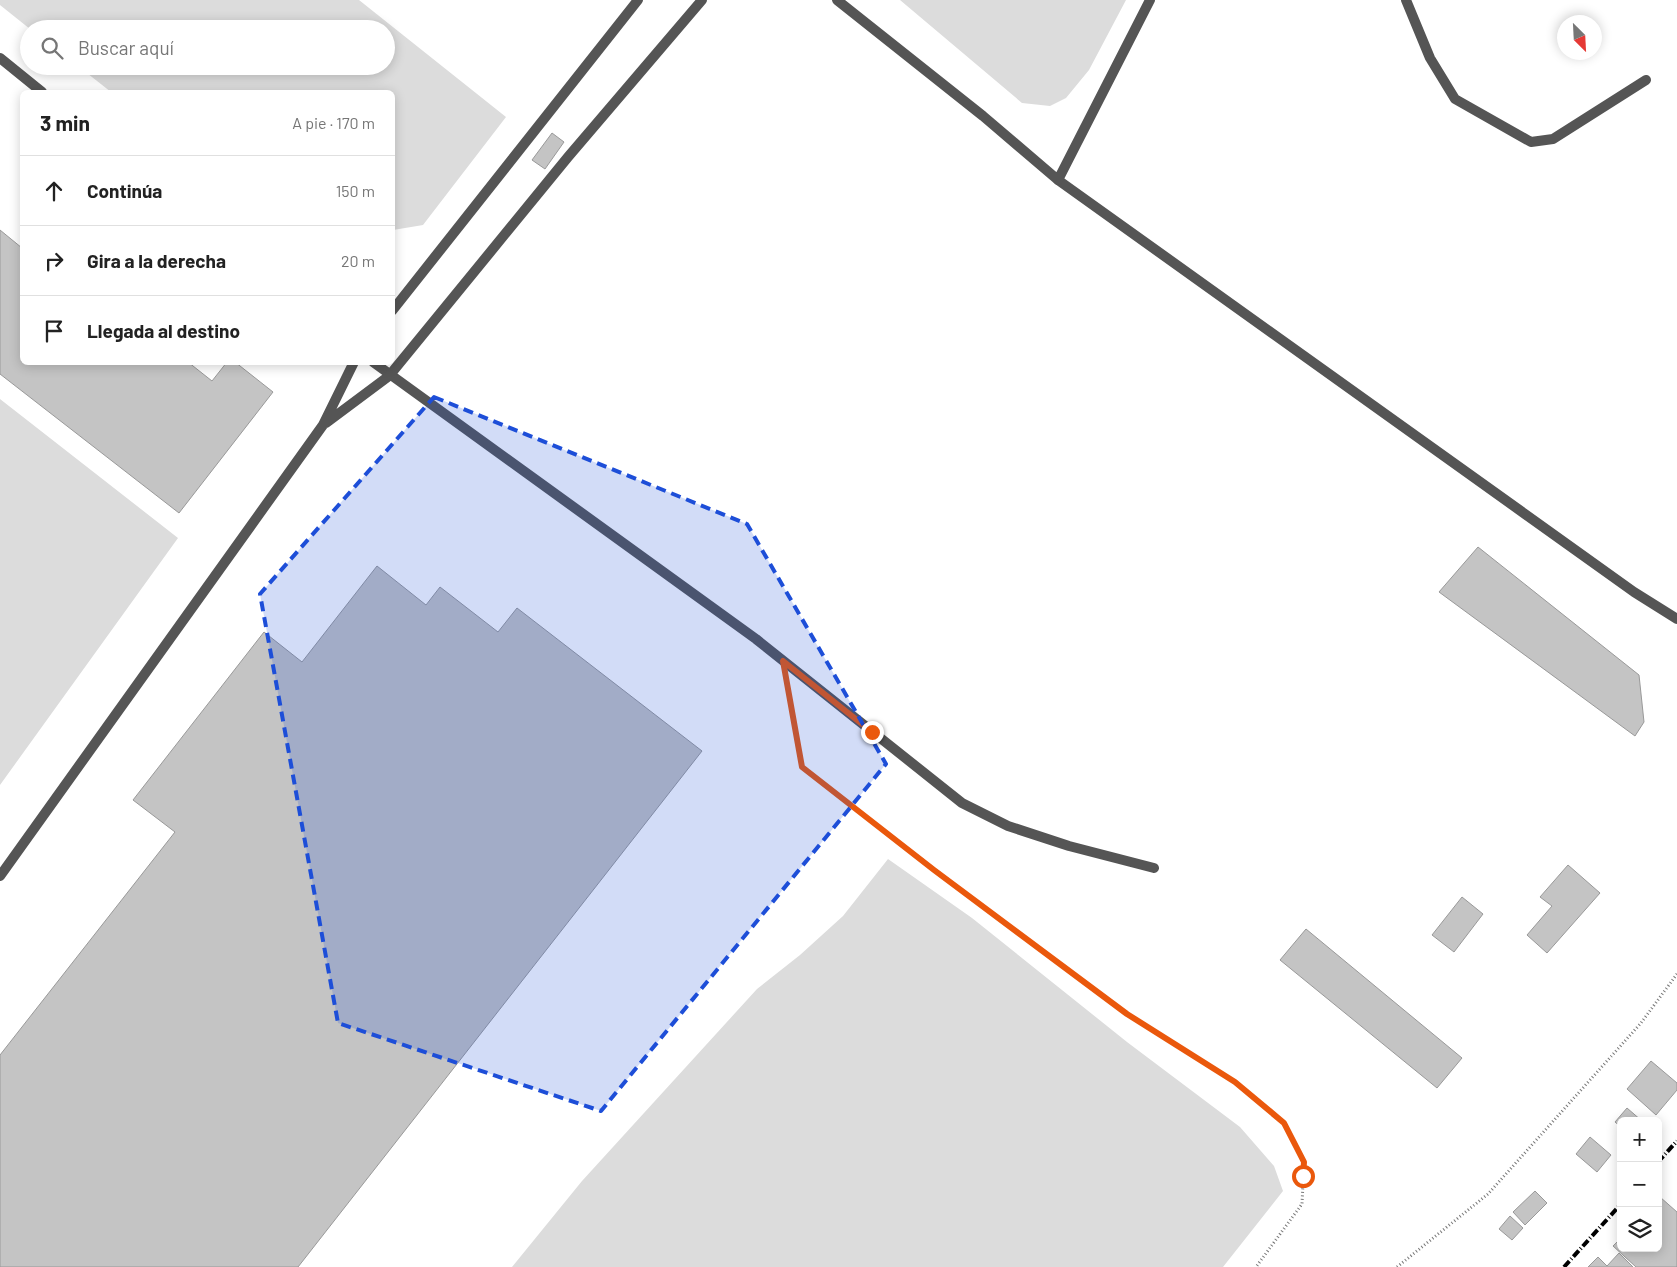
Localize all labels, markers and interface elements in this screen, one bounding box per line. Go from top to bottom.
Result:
north arrow [1557,15,1602,60]
search box [20,20,395,75]
icon: search [38,34,66,62]
text: Buscar aquí [78,36,174,59]
text: 3 min [40,110,90,135]
text: A pie · 170 m [292,113,375,132]
icon: ahead [40,177,68,205]
text: Continúa [87,179,162,202]
text: 150 m [336,181,375,200]
icon: right [40,247,68,275]
text: Gira a la derecha [87,249,226,272]
text: 20 m [341,251,375,270]
icon: arrive [40,317,68,345]
text: Llegada al destino [87,319,240,342]
route end [861,721,884,744]
map controls [1617,1117,1662,1252]
button: + [1617,1117,1662,1162]
button: − [1617,1162,1662,1207]
route start [1292,1165,1315,1188]
button: layers [1617,1207,1662,1252]

